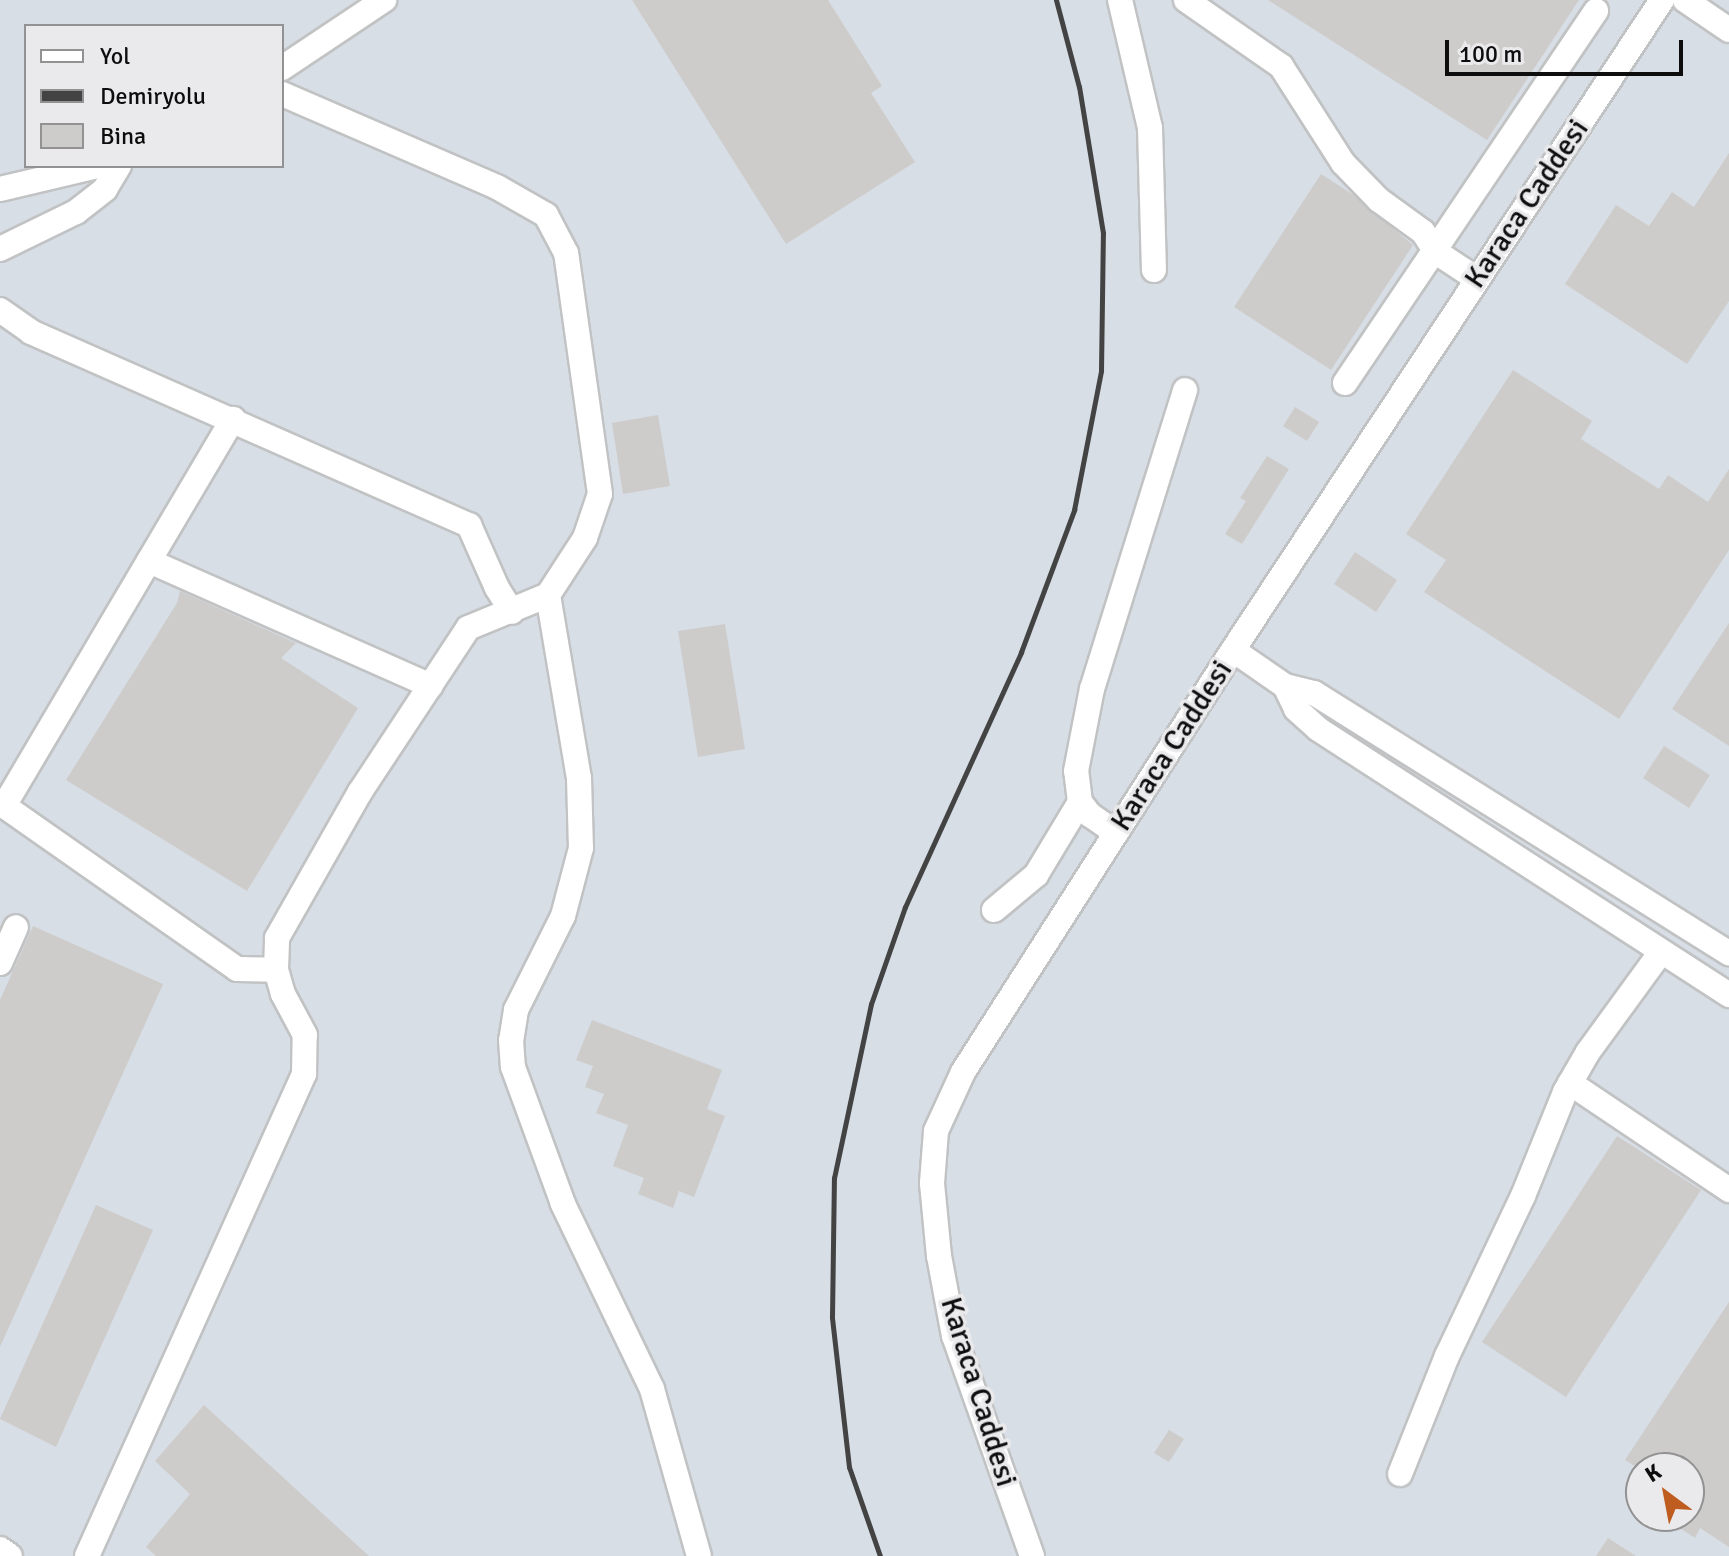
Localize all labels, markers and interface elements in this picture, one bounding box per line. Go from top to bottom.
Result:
legend [24,24,284,168]
scale bar [1449,24,1687,74]
text: 100 m [1459,39,1522,69]
text: Yol [100,41,130,71]
text: Demiryolu [100,81,206,111]
street label: Karaca Caddesi [1457,113,1597,295]
text: Bina [100,121,146,151]
street label: Karaca Caddesi [1104,654,1240,838]
street label: Karaca Caddesi [932,1293,1024,1491]
north arrow [1625,1452,1705,1532]
text: K [1640,1458,1666,1488]

